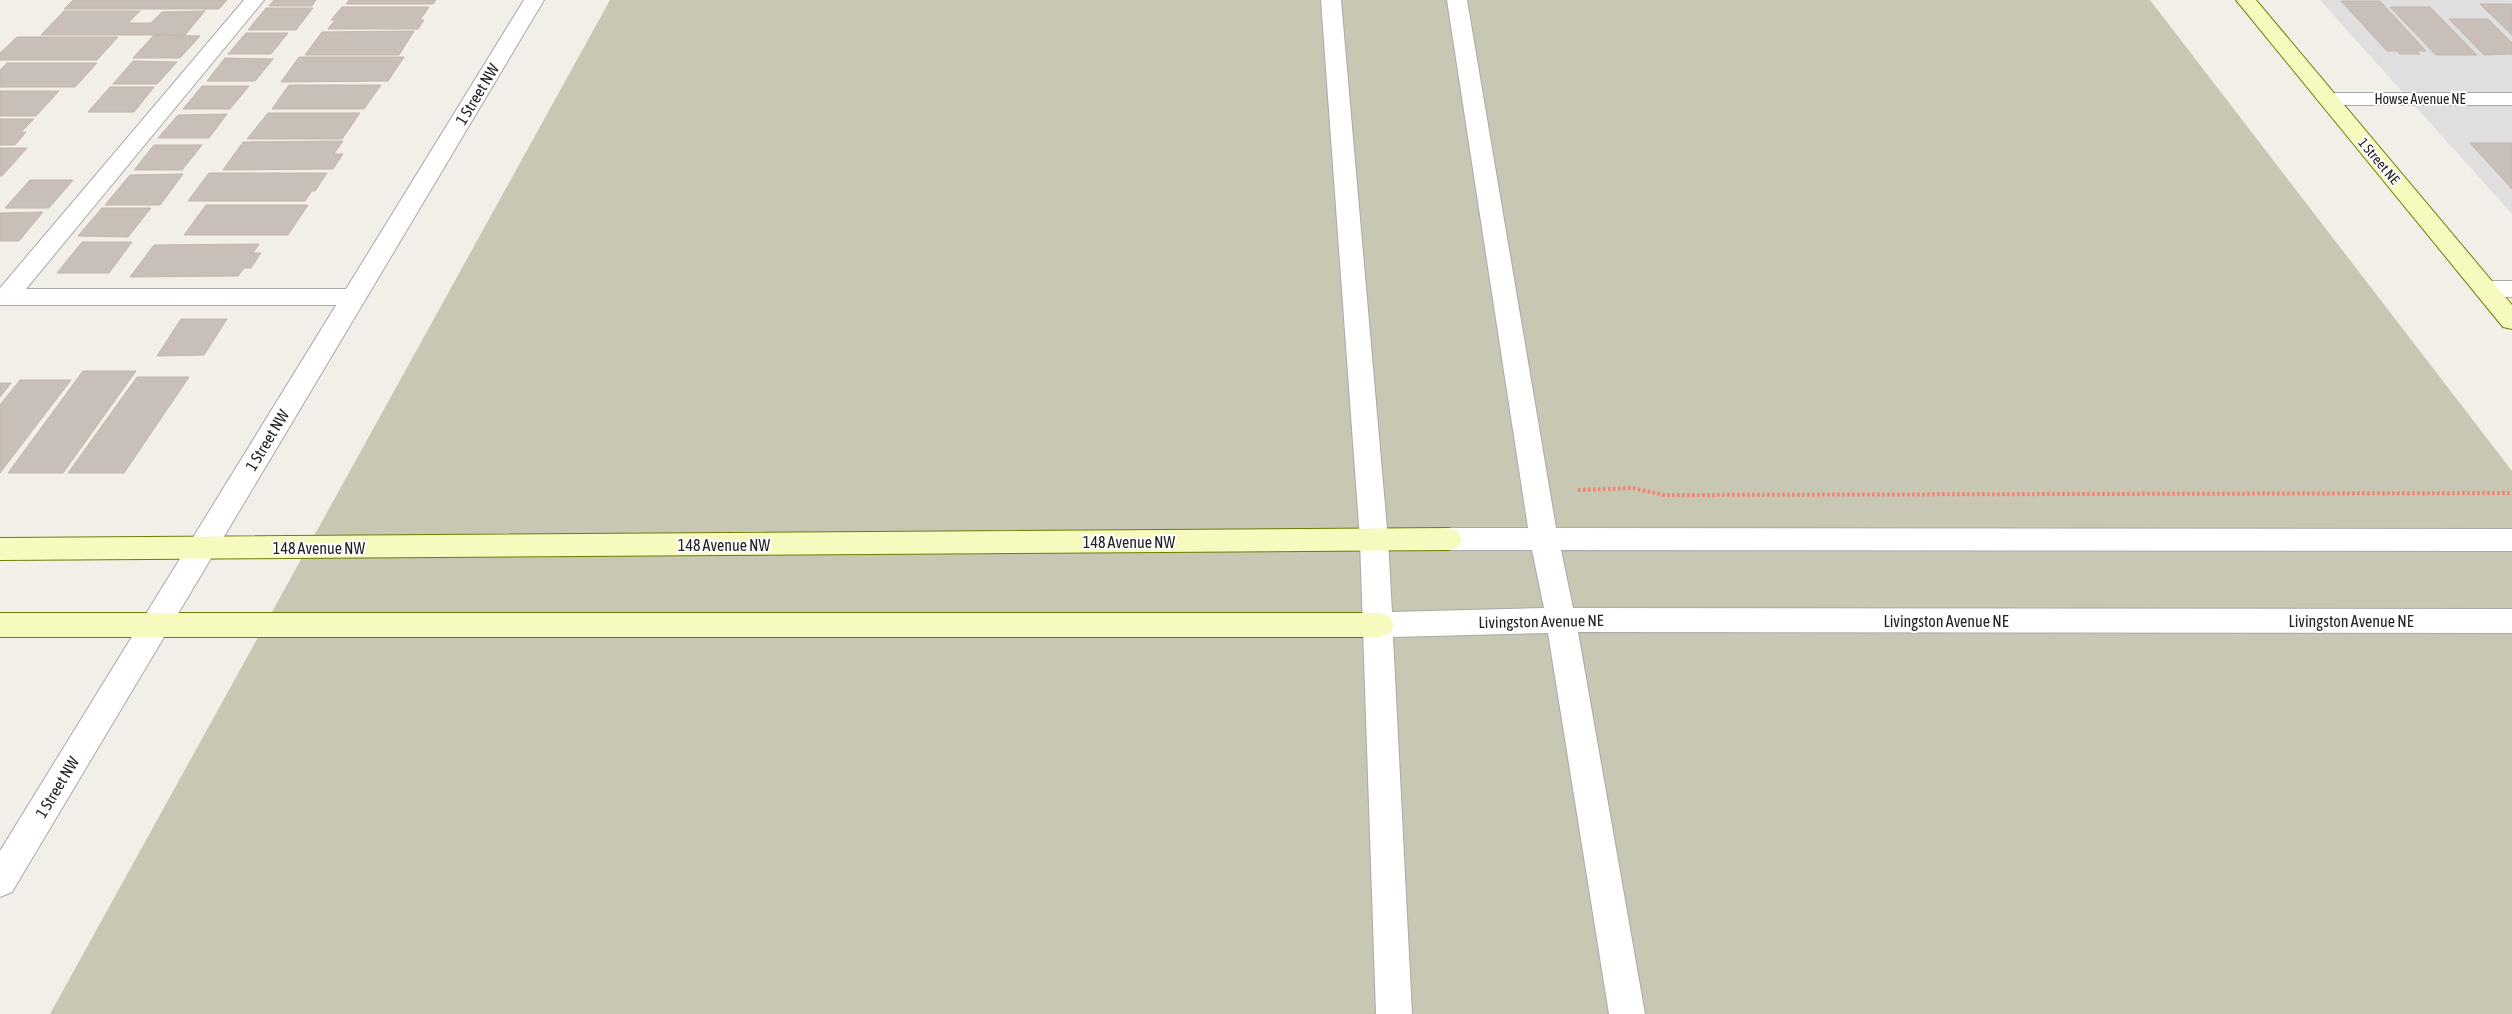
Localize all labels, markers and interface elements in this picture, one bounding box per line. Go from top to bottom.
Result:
street label: 1 Street NW [452,60,502,128]
street label: Howse Avenue NE [2374,91,2466,107]
street label: 1 Street NE [2355,135,2403,187]
street label: 1 Street NW [242,406,292,474]
street label: 148 Avenue NW [1083,533,1176,551]
street label: 148 Avenue NW [678,536,771,554]
street label: 148 Avenue NW [273,539,366,557]
street label: Livingston Avenue NE [1478,611,1604,632]
street label: Livingston Avenue NE [1883,612,2009,631]
street label: Livingston Avenue NE [2288,612,2414,631]
street label: 1 Street NW [32,753,82,821]

